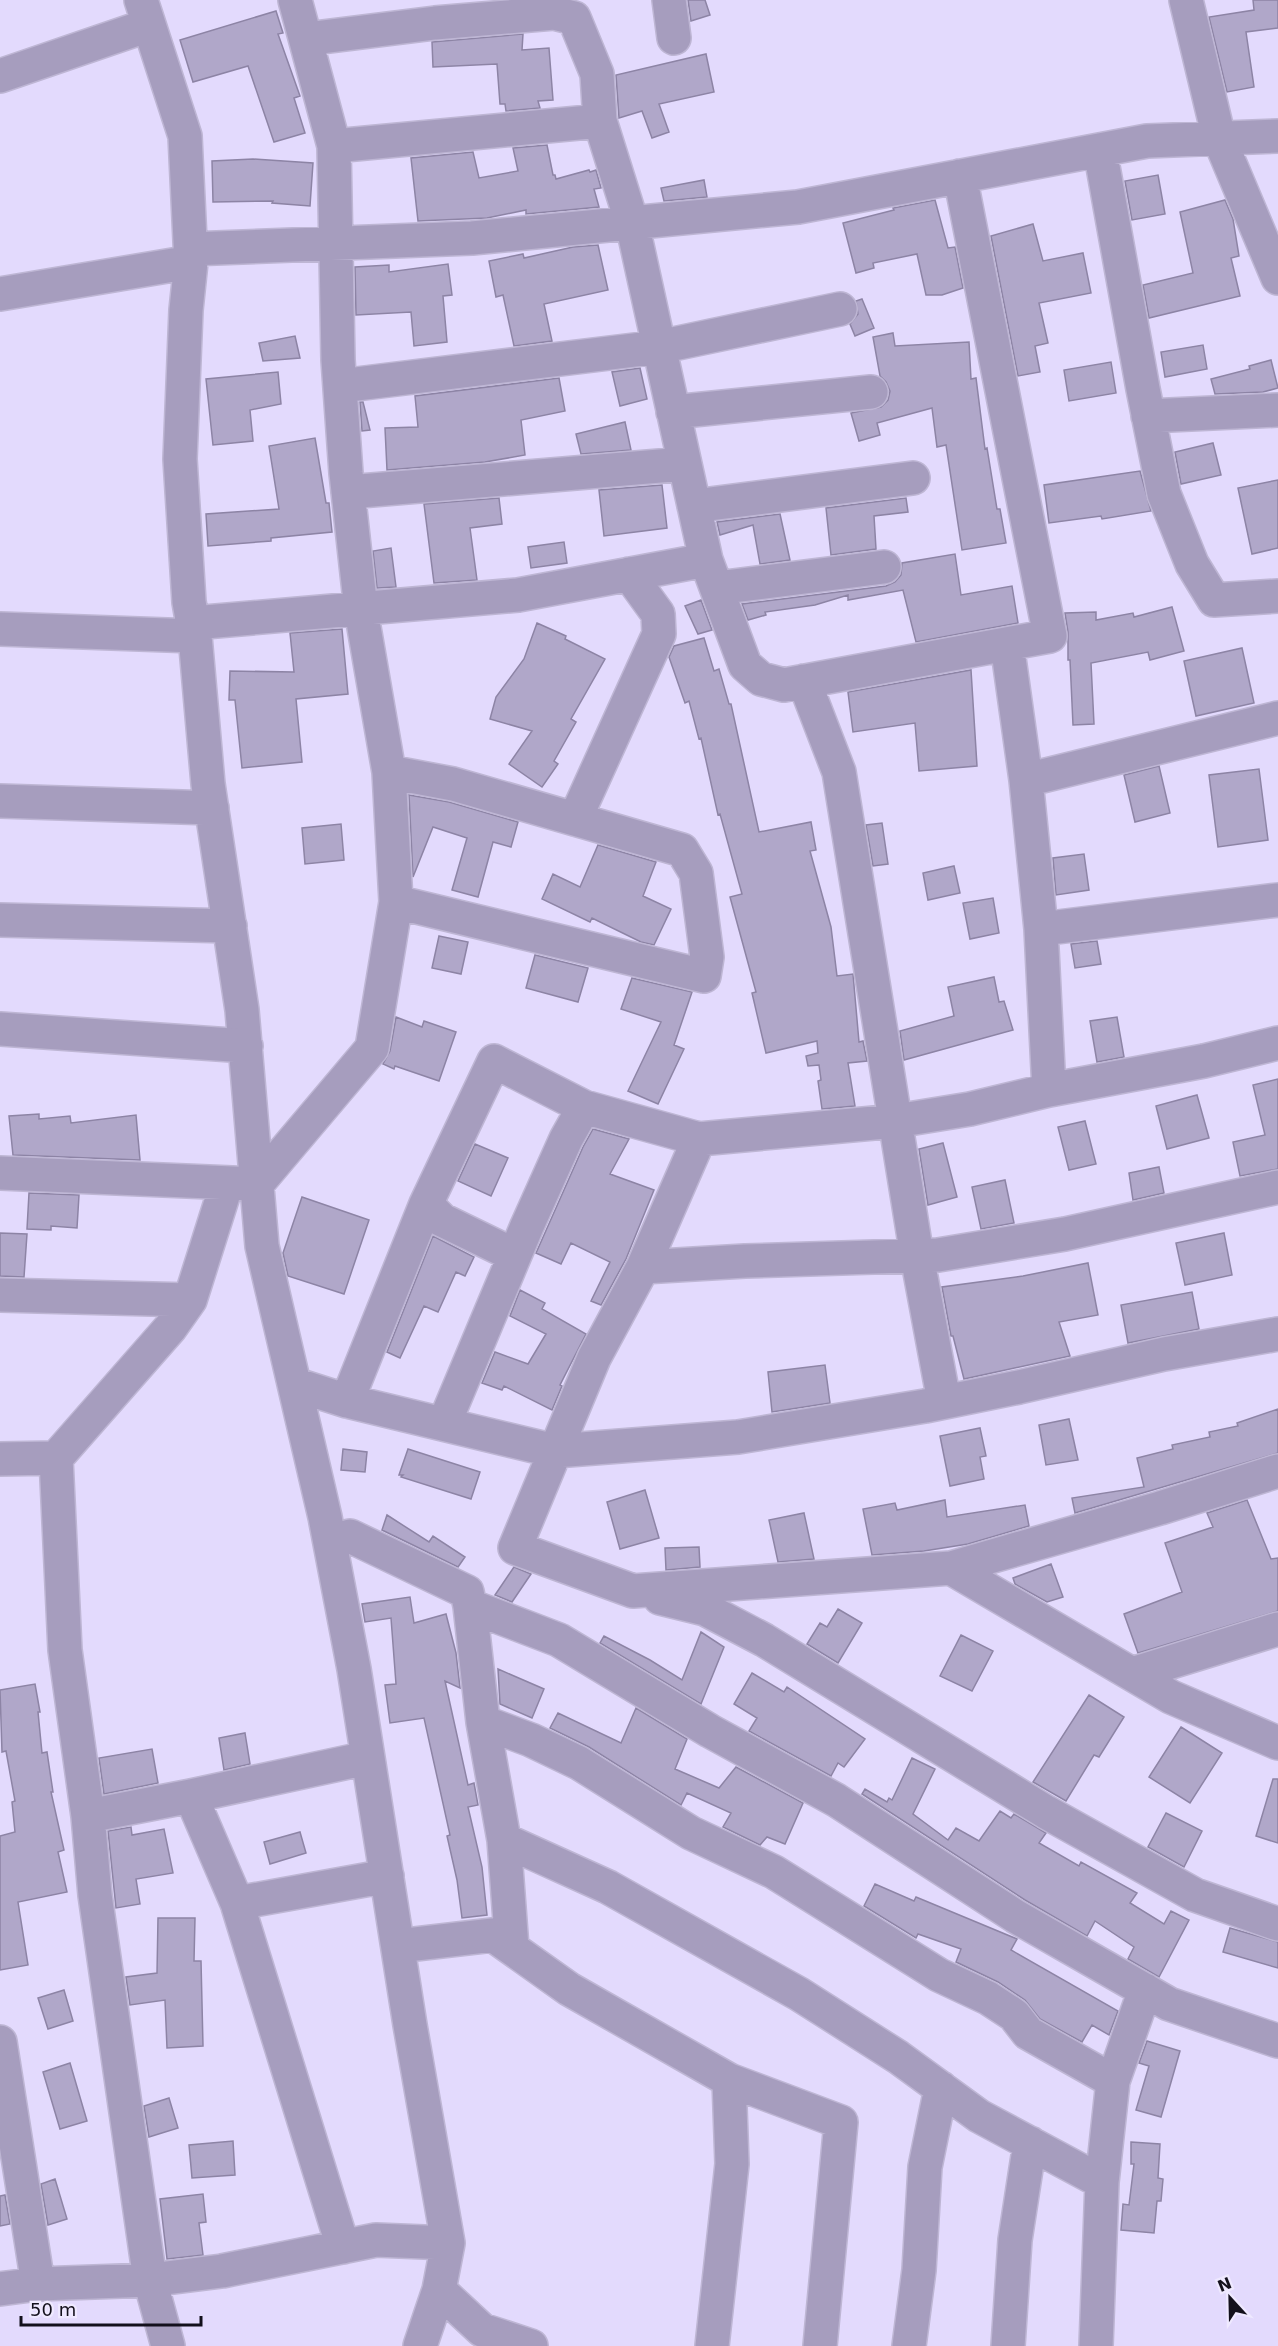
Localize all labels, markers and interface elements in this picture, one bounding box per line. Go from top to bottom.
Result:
north arrow [1200,2268,1260,2328]
text: N [1215,2273,1234,2296]
scale bar [21,2289,201,2327]
text: 50 m [30,2299,76,2320]

